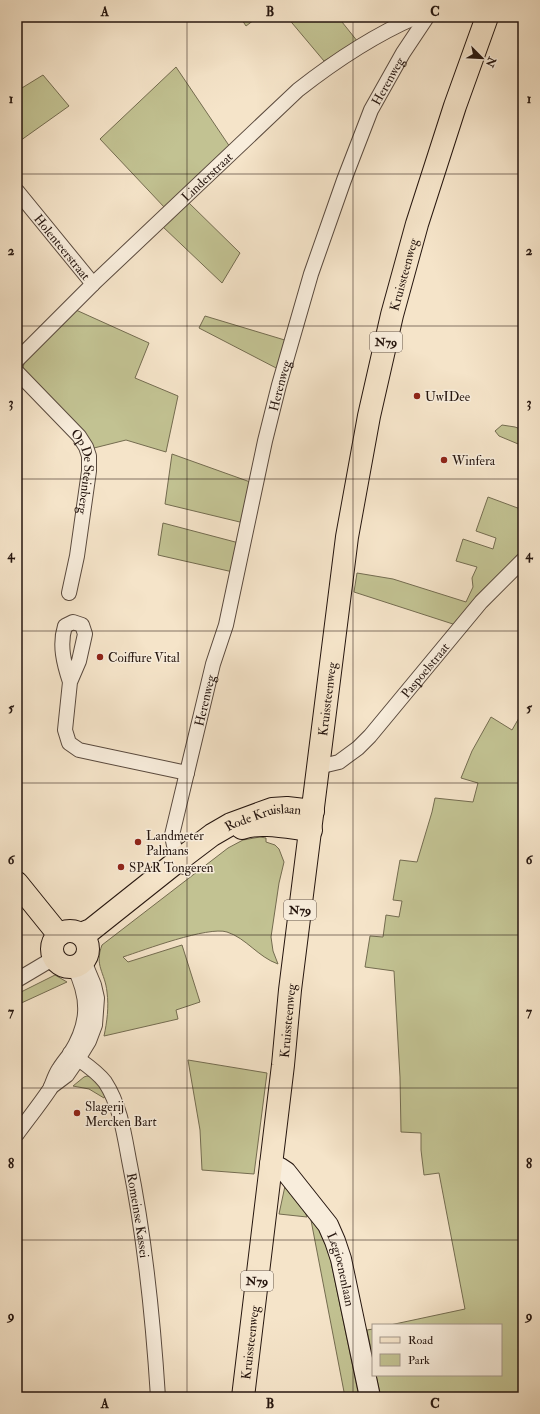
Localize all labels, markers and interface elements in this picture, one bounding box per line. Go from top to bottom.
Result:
text: A [100,4,110,20]
text: B [266,4,274,20]
text: C [430,4,440,20]
north arrow [462,38,502,78]
street label: Herenweg [368,54,408,108]
text: N [482,54,499,70]
text: 1 [9,91,14,107]
text: 1 [527,91,532,107]
street label: Linderstraat [178,149,236,205]
street label: Holenteerstraat [30,211,93,284]
street label: Kruissteenweg [387,236,422,313]
text: 2 [8,243,15,259]
text: 2 [526,243,533,259]
road number: N79 [370,332,402,352]
street label: Herenweg [266,358,295,413]
place label: UwIDee [425,389,471,405]
marker: UwIDee [412,391,422,401]
text: 3 [9,395,14,411]
text: 3 [527,395,532,411]
street label: Op De Steinberg [67,426,96,516]
place label: Winfera [451,453,496,469]
marker: Winfera [439,455,449,465]
text: 4 [6,547,15,563]
text: 4 [524,547,533,563]
street label: Paspoelstraat [398,640,453,702]
place label: Coiffure Vital [108,650,180,666]
marker: Coiffure Vital [95,652,105,662]
street label: Kruissteenweg [315,661,340,737]
street label: Herenweg [191,673,219,728]
text: 5 [8,700,14,716]
text: 5 [526,700,532,716]
street label: Rode Kruislaan [222,801,302,835]
place label: Landmeter Palmans [146,828,204,859]
marker: Landmeter Palmans [133,837,143,847]
text: 6 [8,852,16,868]
text: 6 [526,852,534,868]
place label: SPAR Tongeren [129,860,214,876]
marker: SPAR Tongeren [116,862,126,872]
road number: N79 [284,900,316,920]
street label: Kruissteenweg [277,982,300,1059]
text: 7 [8,1004,15,1020]
text: 7 [526,1004,533,1020]
place label: Slagerij Mercken Bart [85,1099,157,1130]
marker: Slagerij Mercken Bart [72,1108,82,1118]
text: 8 [8,1156,14,1172]
text: 8 [526,1156,532,1172]
street label: Romeinse Kassei [123,1172,152,1260]
street label: Legioenenlaan [323,1230,358,1308]
road number: N79 [241,1271,273,1291]
street label: Kruissteenweg [238,1304,263,1380]
text: 9 [6,1308,15,1324]
text: 9 [524,1308,533,1324]
legend [372,1324,502,1376]
text: Road [408,1333,433,1348]
text: Park [408,1353,430,1368]
text: A [100,1396,110,1412]
text: B [266,1396,274,1412]
text: C [430,1396,440,1412]

